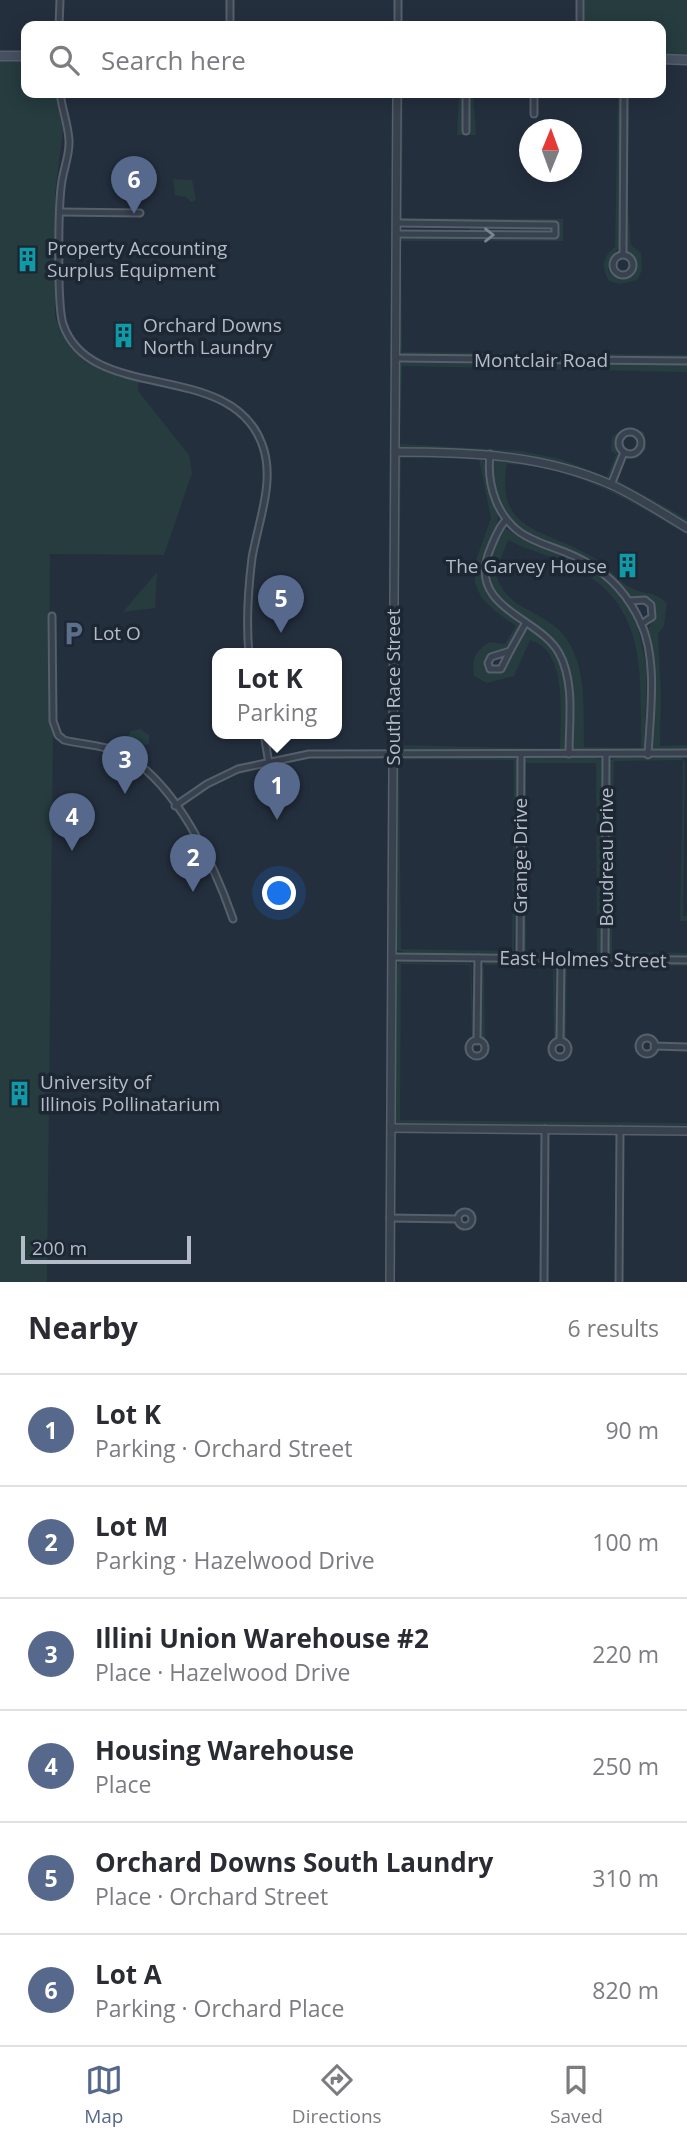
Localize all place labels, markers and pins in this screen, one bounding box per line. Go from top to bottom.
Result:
pin: 6 [111,156,157,214]
place label: Property Accounting Surplus Equipment [47,235,227,283]
building icon: Property Accounting Surplus Equipment [13,245,41,273]
place label: Orchard Downs North Laundry [143,312,282,360]
building icon: Orchard Downs North Laundry [109,322,137,350]
building icon: The Garvey House [613,552,641,580]
place label: The Garvey House [446,553,607,579]
pin: 5 [258,575,304,633]
parking icon: Lot O [59,619,87,647]
place label: Lot O [93,620,141,646]
pin: 3 [102,736,148,794]
pin: 1 [254,762,300,820]
pin: 4 [49,793,95,851]
pin: 2 [170,834,216,892]
place label: University of Illinois Pollinatarium [40,1069,220,1117]
building icon: University of Illinois Pollinatarium [6,1079,34,1107]

